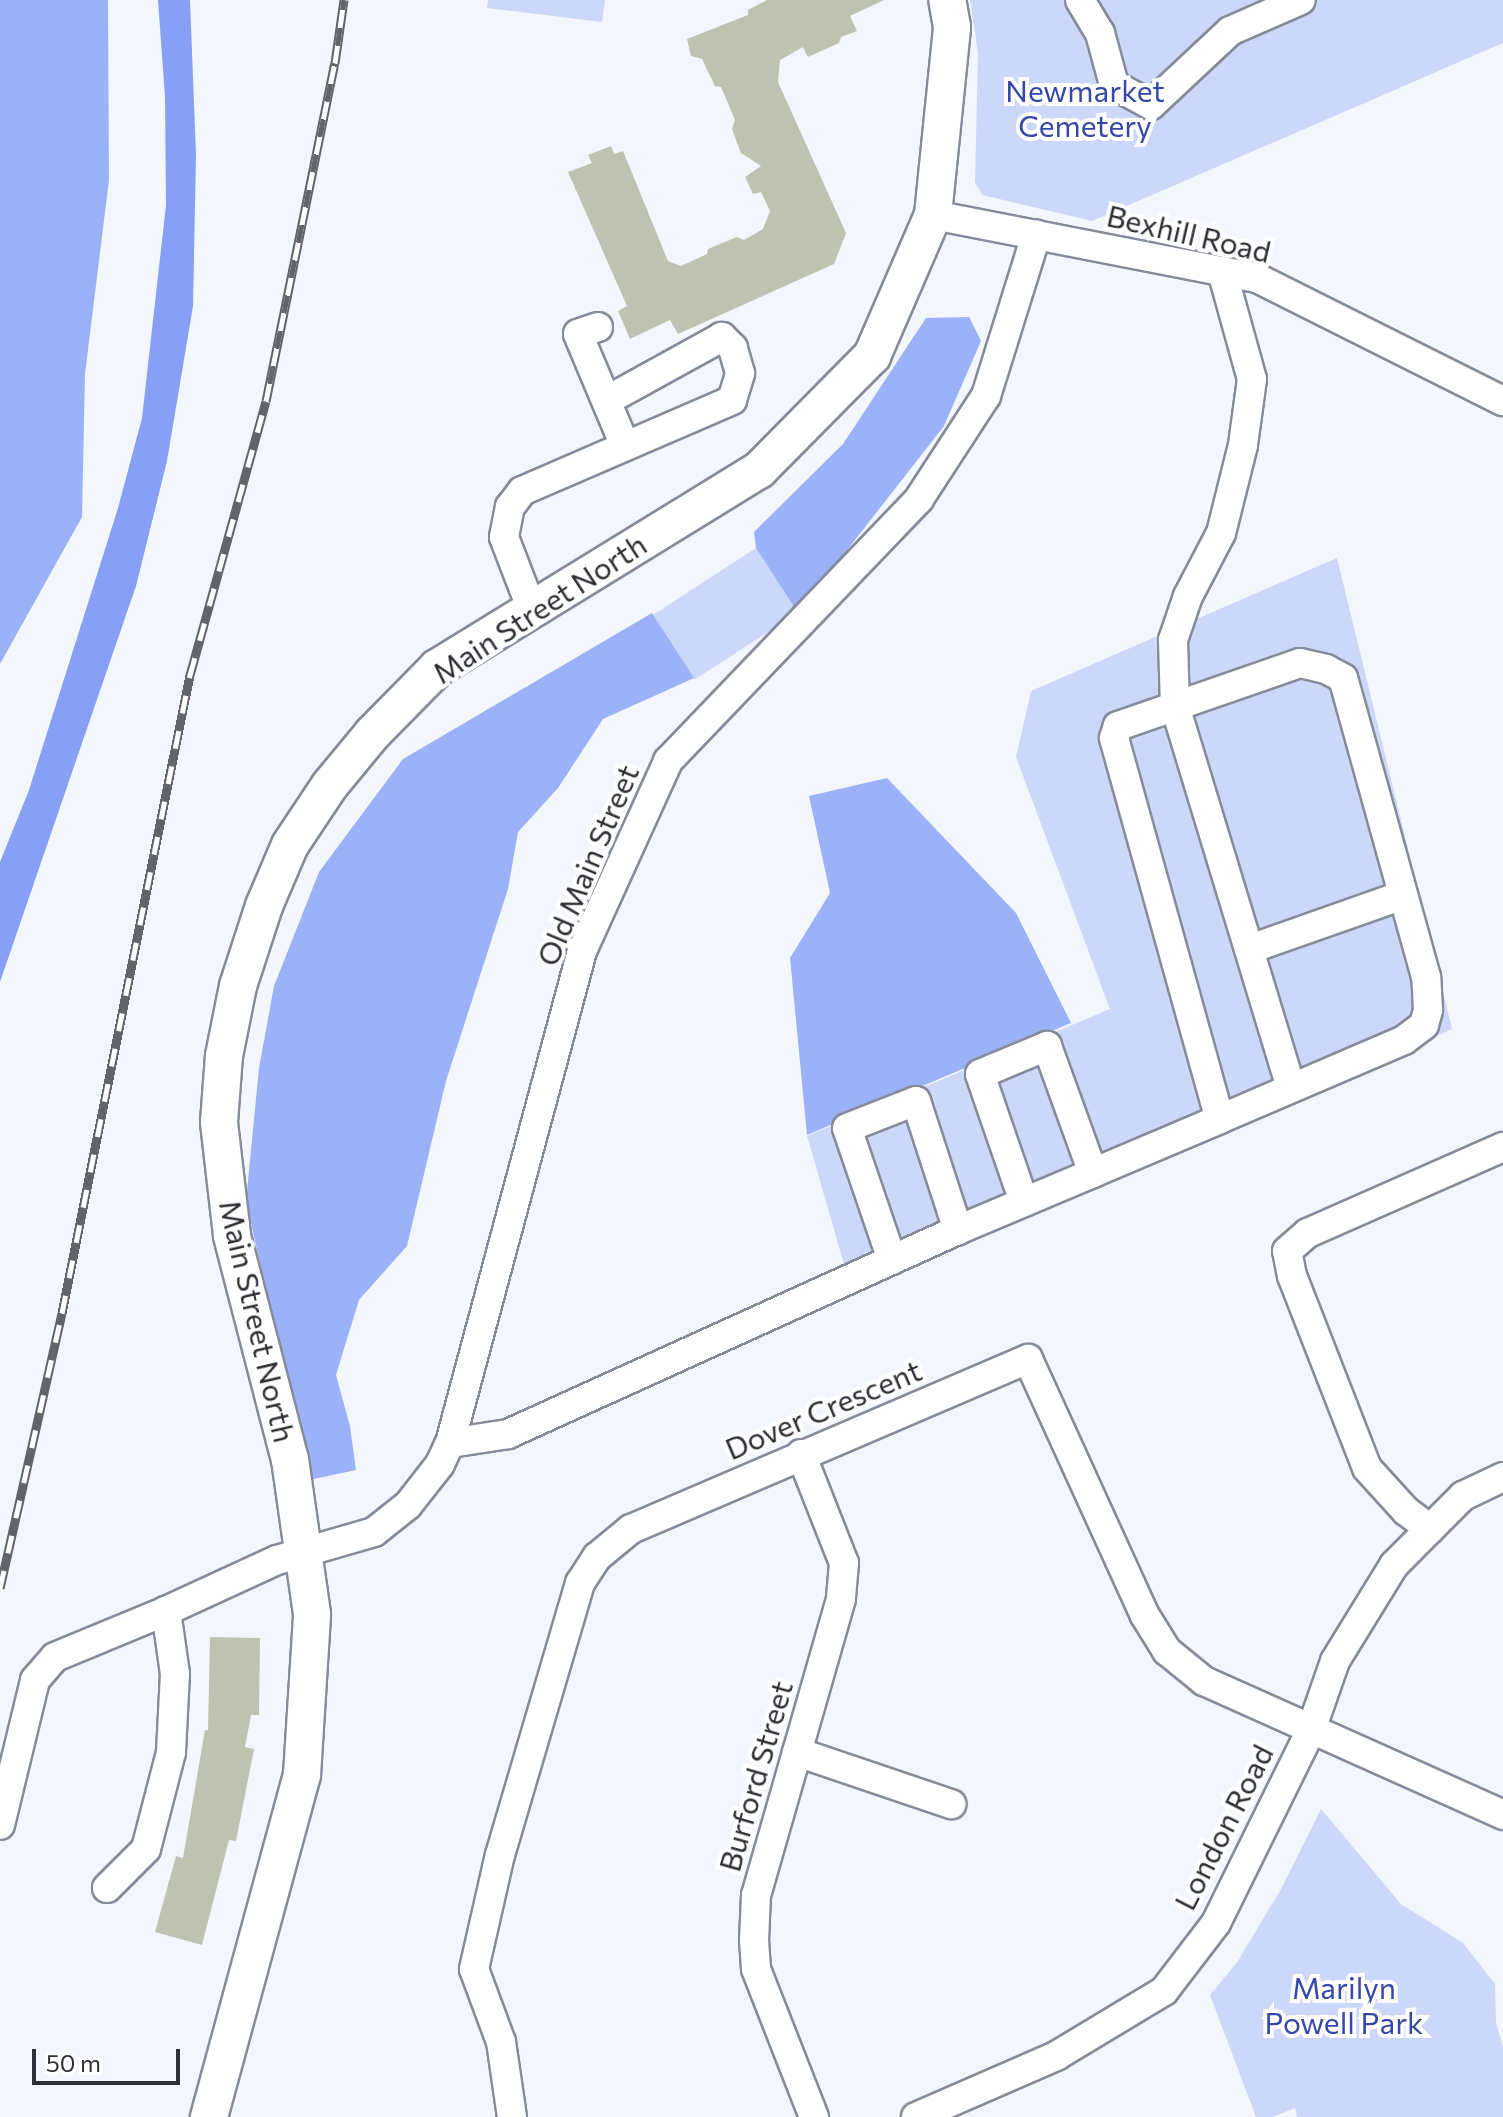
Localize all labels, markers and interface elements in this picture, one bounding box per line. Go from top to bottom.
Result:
park label: Newmarket Cemetery [1005,72,1165,142]
street label: Bexhill Road [1104,197,1274,269]
street label: Main Street North [425,526,653,690]
street label: Old Main Street [528,759,646,971]
street label: Main Street North [213,1196,303,1446]
street label: Dover Crescent [720,1351,926,1467]
street label: Burford Street [711,1677,799,1875]
street label: London Road [1166,1738,1280,1916]
park label: Marilyn Powell Park [1265,1969,1423,2040]
scale bar [36,2033,184,2083]
text: 50 m [46,2048,101,2077]

